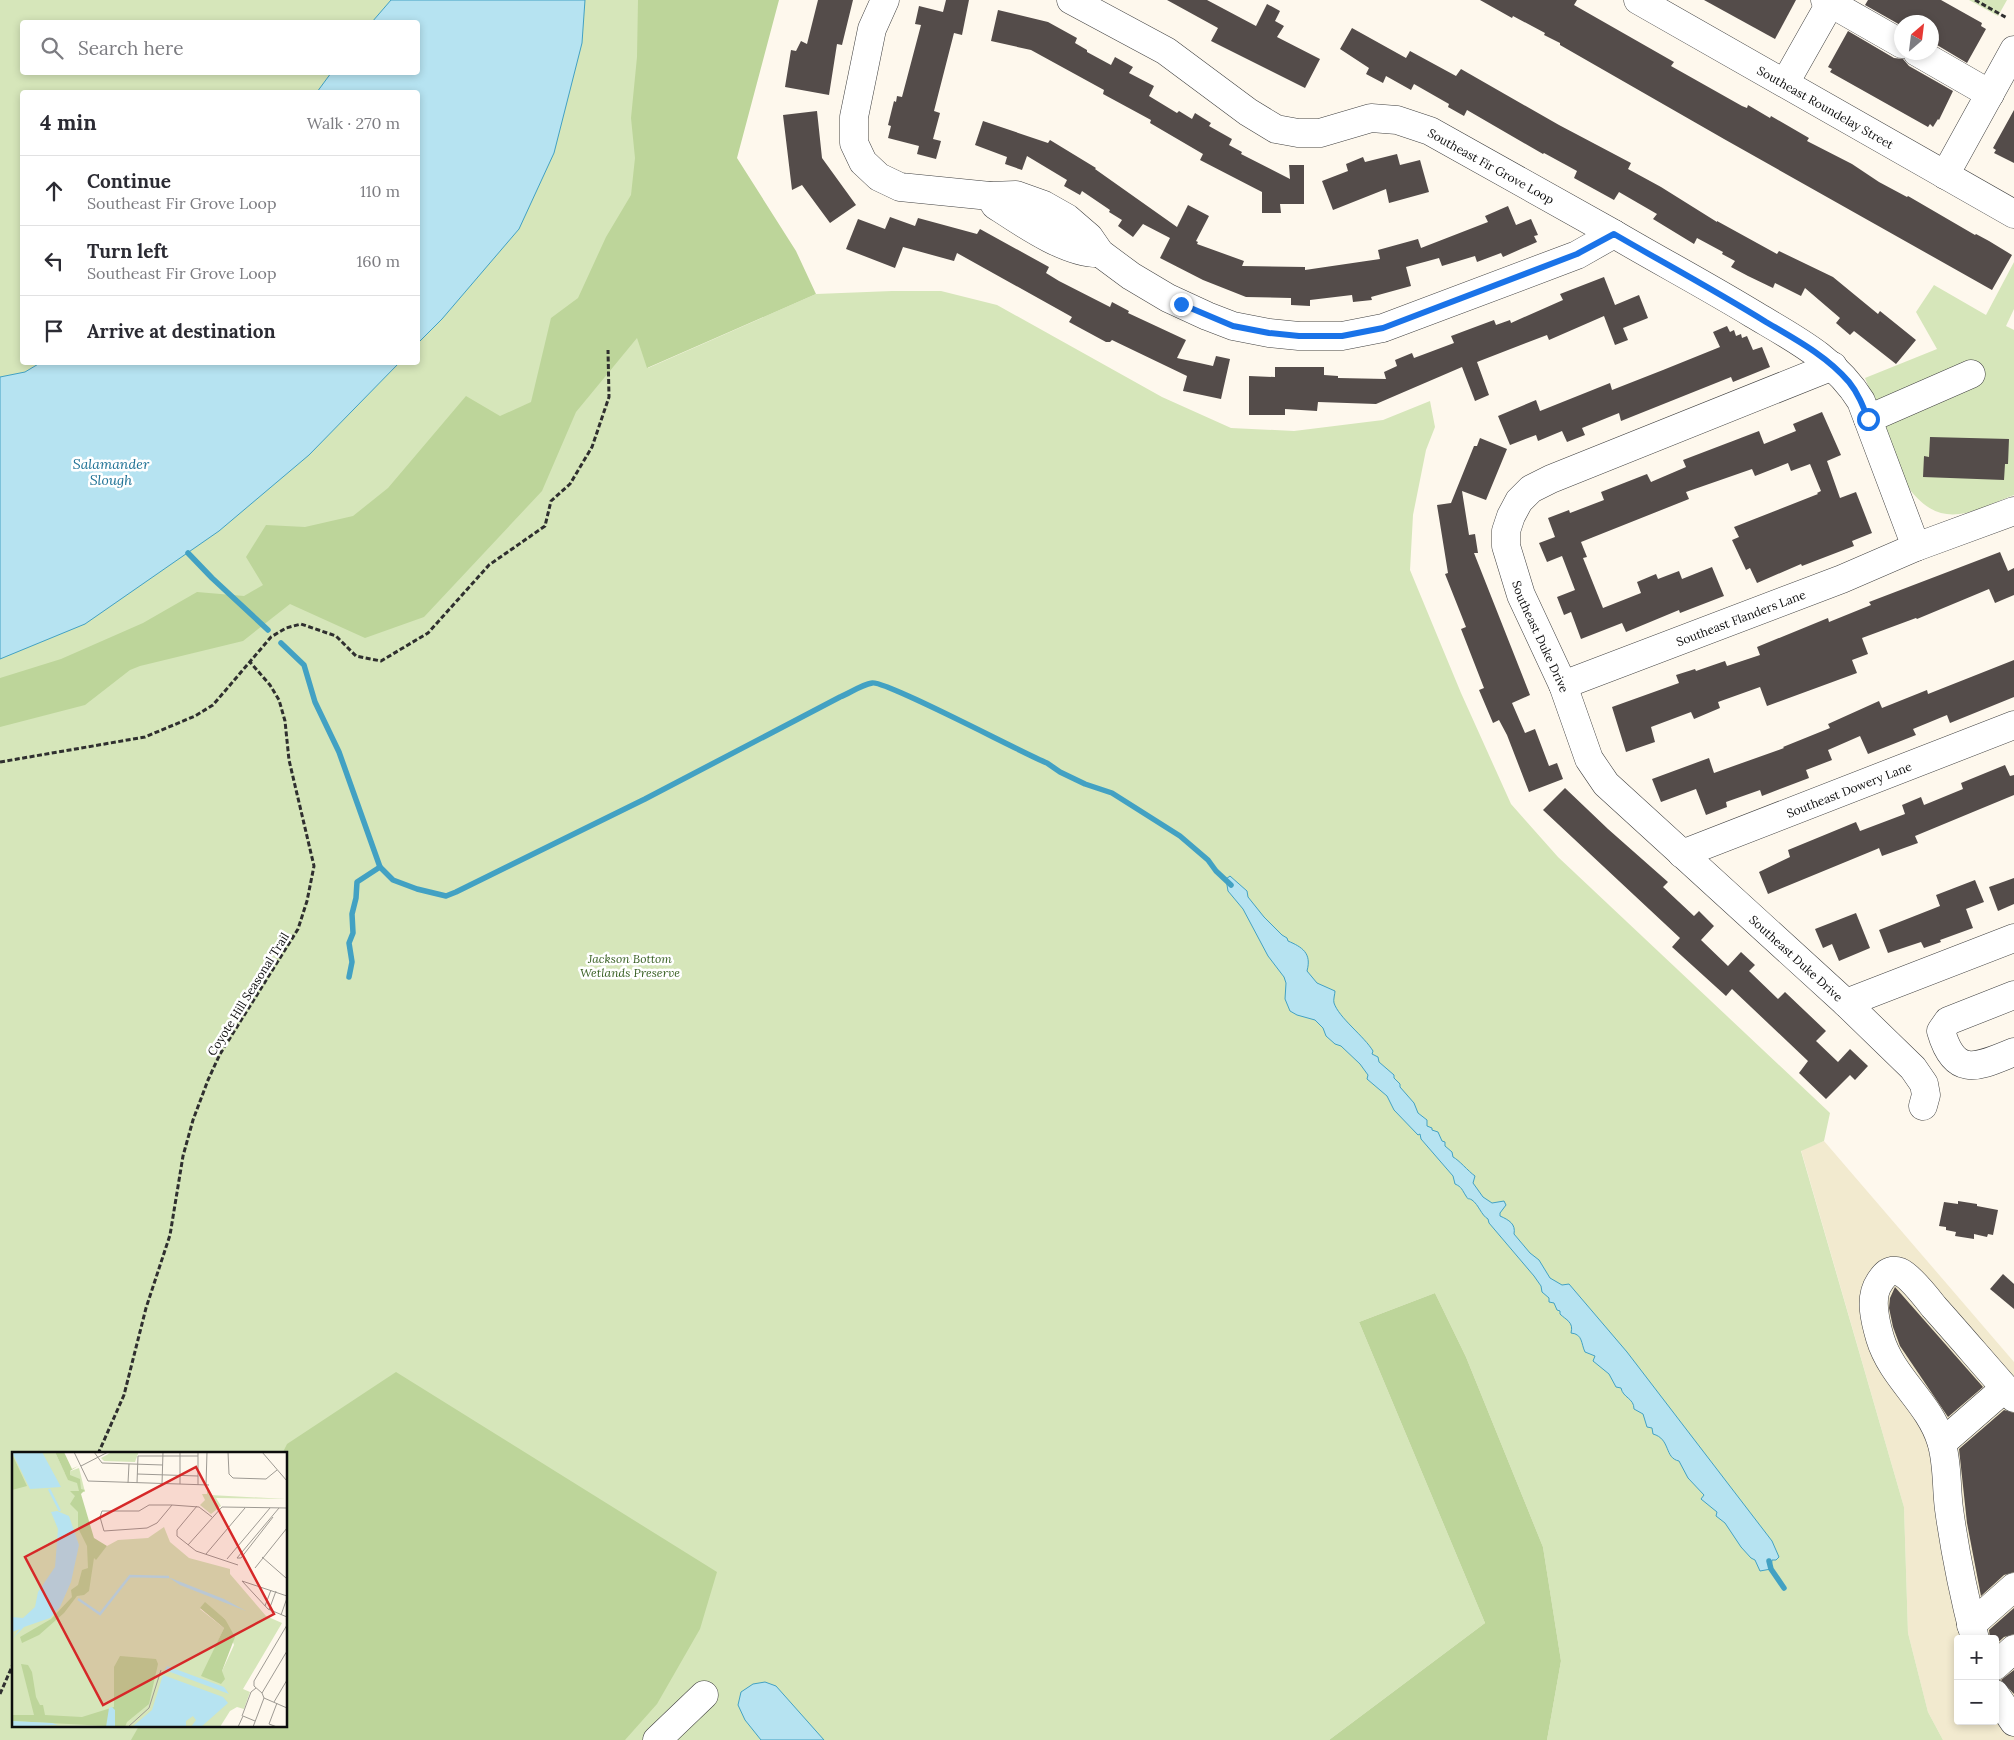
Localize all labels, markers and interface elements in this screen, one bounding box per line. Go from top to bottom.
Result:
north arrow [1894,15,1939,60]
search box [20,20,420,75]
icon: search [38,34,66,62]
text: Search here [78,36,184,60]
street label: Southeast Roundelay Street [1755,62,1897,152]
text: 4 min [40,109,97,136]
text: Walk · 270 m [307,113,400,133]
street label: Southeast Fir Grove Loop [1425,125,1557,207]
text: Continue [87,169,171,193]
icon: ahead [40,177,68,205]
text: 110 m [360,181,400,201]
text: Southeast Fir Grove Loop [87,193,276,213]
text: Turn left [87,239,168,263]
icon: left [40,247,68,275]
text: 160 m [356,251,400,271]
text: Southeast Fir Grove Loop [87,263,276,283]
route end [1170,293,1193,316]
icon: arrive [40,317,68,345]
text: Arrive at destination [87,319,276,343]
route start [1857,408,1880,431]
water label: Salamander Slough [73,455,150,489]
street label: Southeast Duke Drive [1510,579,1573,695]
street label: Southeast Flanders Lane [1674,586,1808,649]
street label: Southeast Dowery Lane [1784,758,1914,820]
street label: Southeast Duke Drive [1747,911,1847,1004]
street label: Coyote Hill Seasonal Trail [204,930,292,1058]
park label: Jackson Bottom Wetlands Preserve [580,951,680,980]
inset map [12,1452,288,1728]
map controls [1954,1635,1999,1725]
button: + [1954,1635,1999,1680]
button: − [1954,1680,1999,1725]

